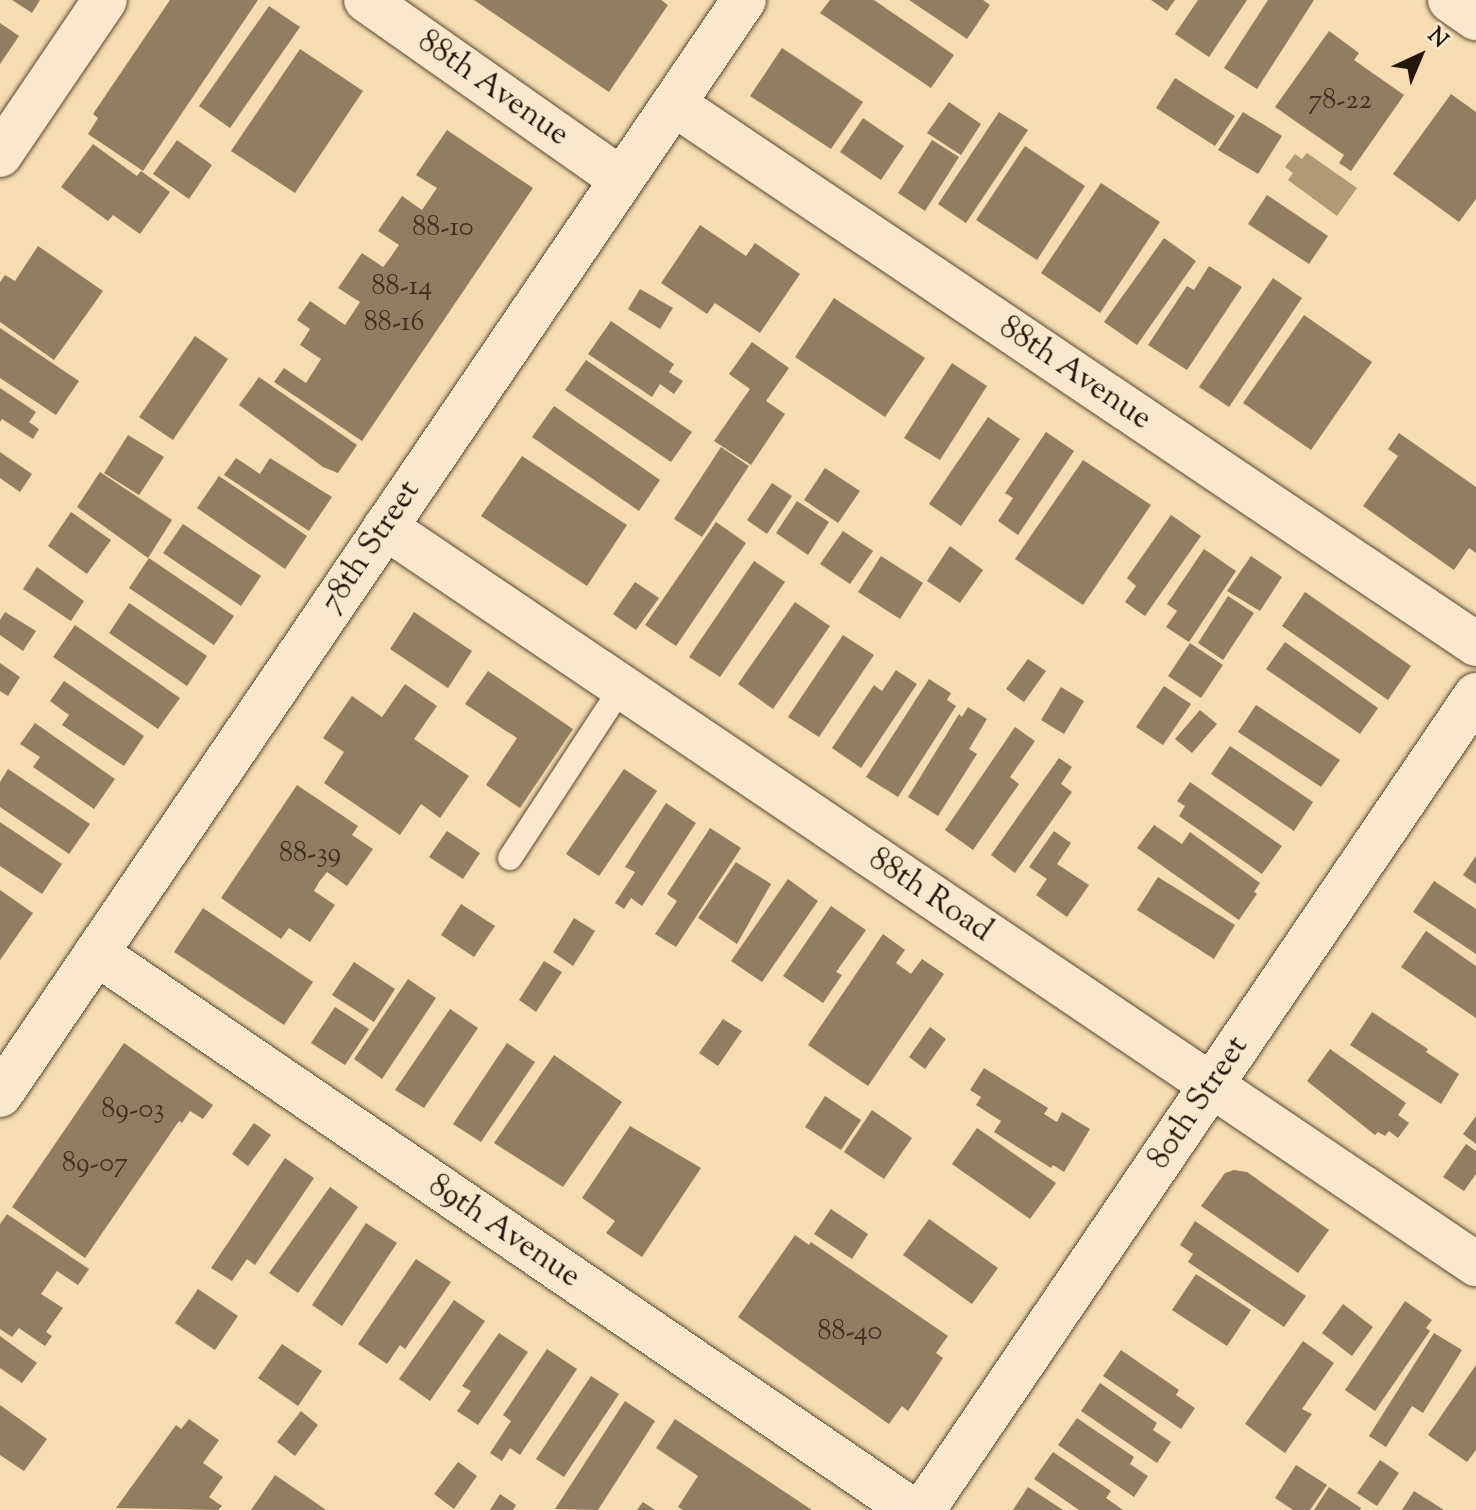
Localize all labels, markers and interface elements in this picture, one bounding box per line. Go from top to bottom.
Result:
north arrow [1380,16,1460,96]
text: N [1419,21,1454,56]
street label: 88th Avenue [410,23,576,155]
house number: 78-22 [1308,84,1372,118]
house number: 88-10 [412,211,474,245]
house number: 88-14 [372,270,432,304]
house number: 88-16 [364,306,424,340]
street label: 88th Avenue [992,309,1158,439]
street label: 78th Street [313,474,429,620]
house number: 88-39 [279,837,341,871]
street label: 88th Road [861,841,999,951]
street label: 80th Street [1141,1029,1257,1177]
house number: 89-03 [101,1093,165,1127]
house number: 89-07 [62,1147,128,1181]
street label: 89th Avenue [421,1167,587,1297]
house number: 88-40 [818,1315,882,1349]

